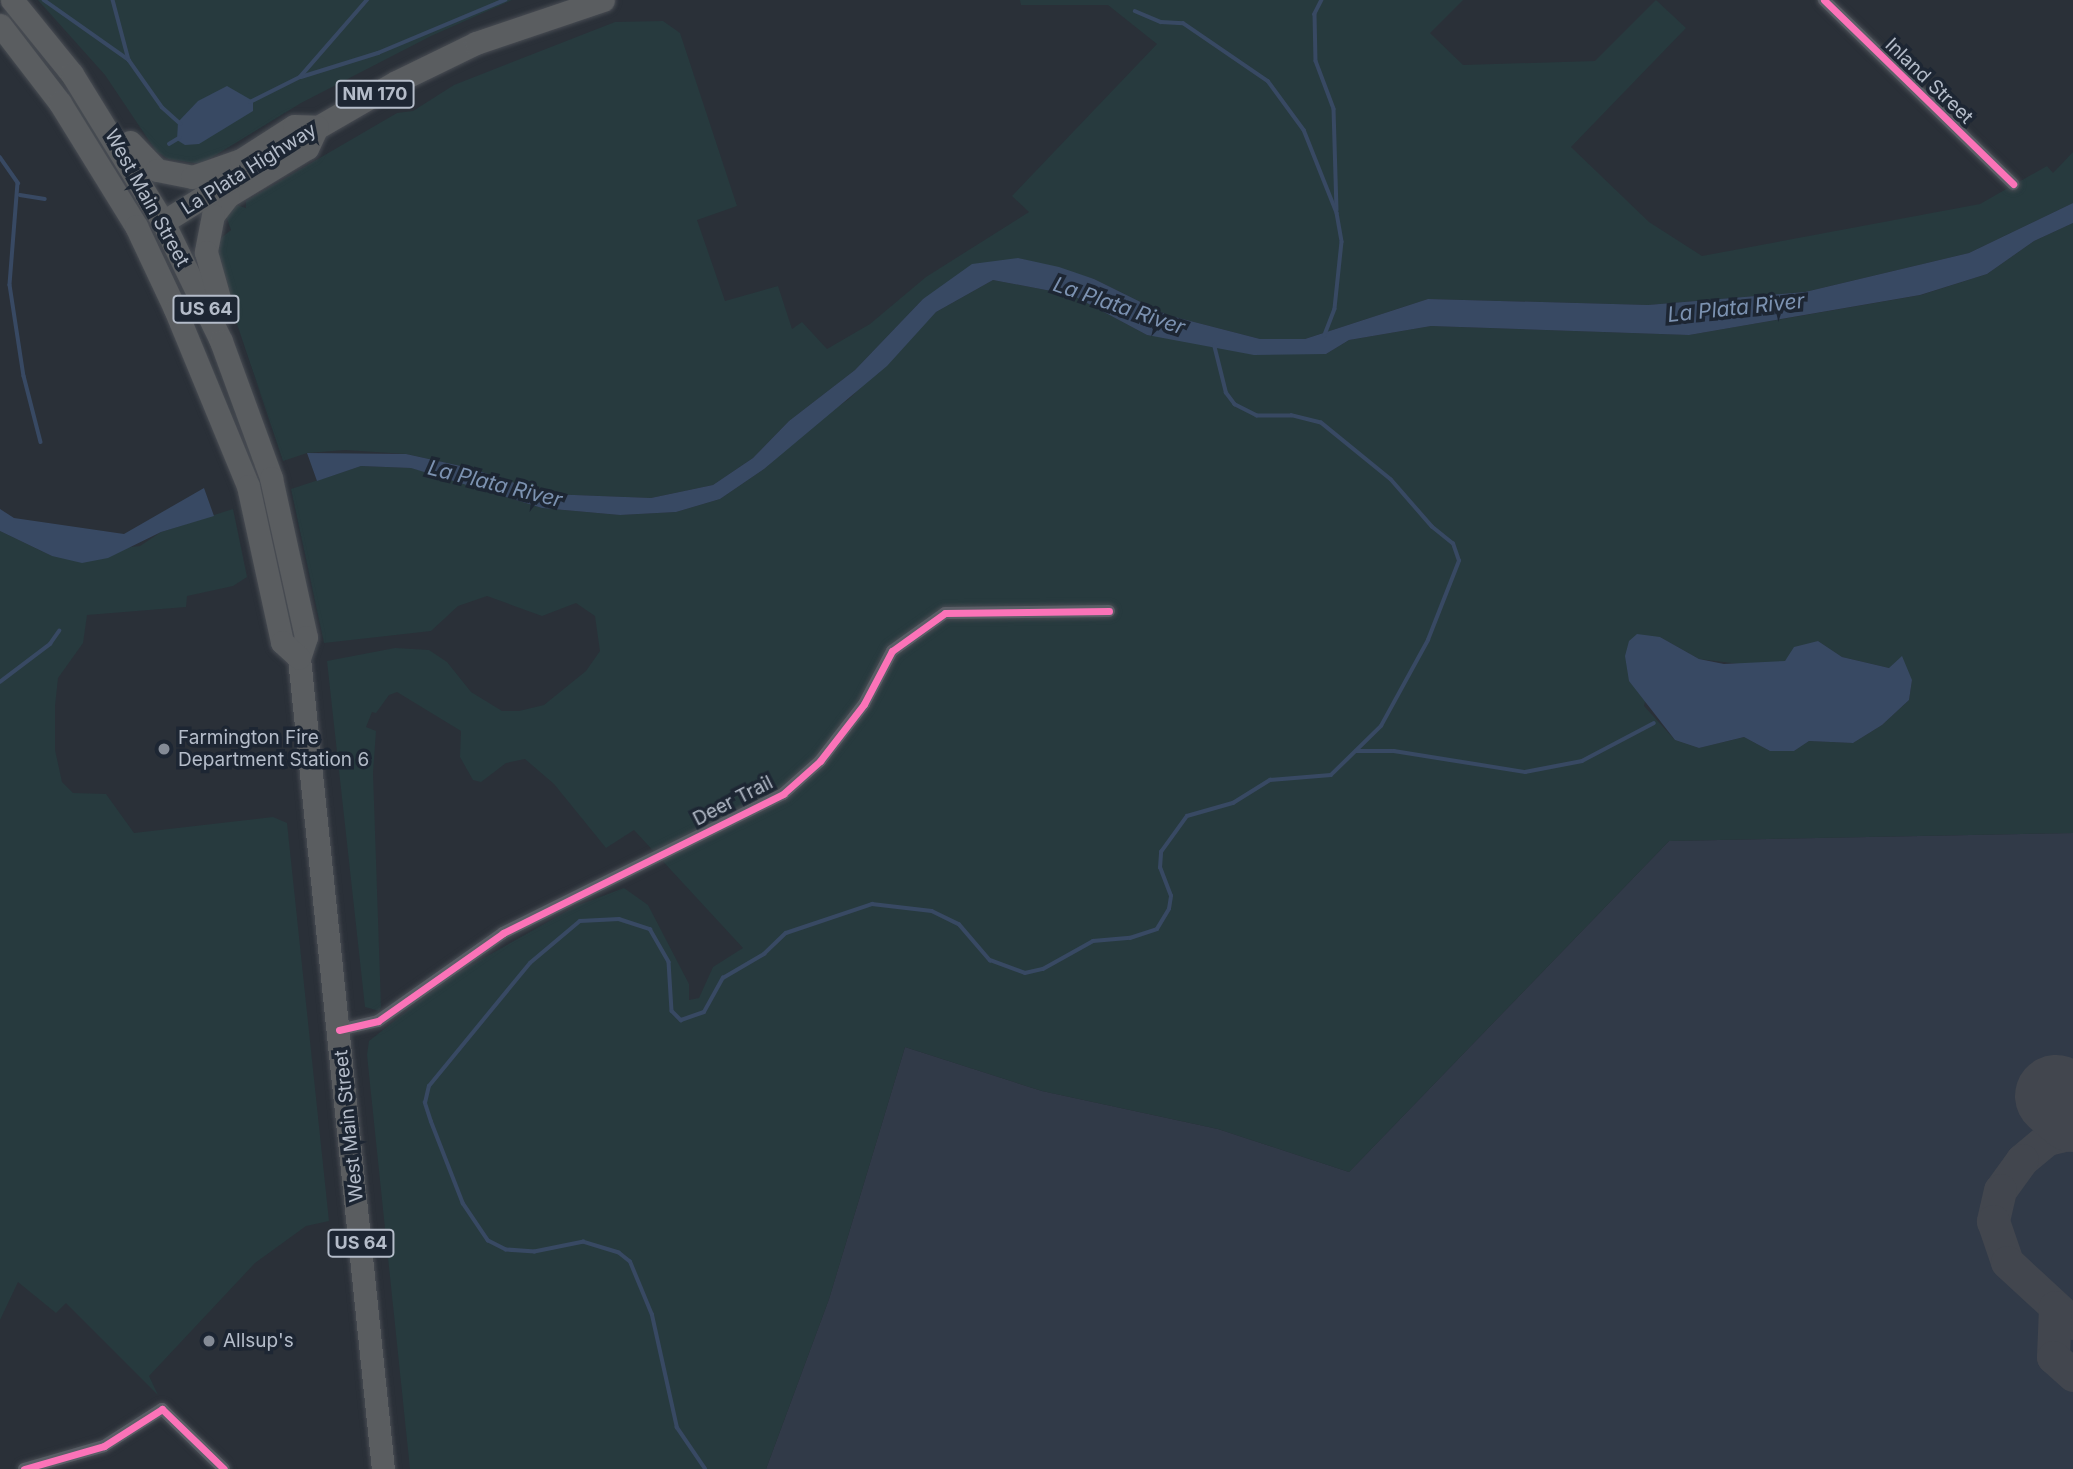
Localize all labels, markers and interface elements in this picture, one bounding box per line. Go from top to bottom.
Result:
street label: Inland Street [1880,33,1978,129]
road number: NM 170 [335,80,415,108]
street label: La Plata Highway [177,118,321,220]
street label: West Main Street [100,126,194,270]
water label: La Plata River [1050,272,1188,340]
water label: La Plata River [1666,288,1806,328]
road number: US 64 [171,295,241,324]
water label: La Plata River [425,455,565,513]
place label: Farmington Fire Department Station 6 [178,727,369,771]
marker: Farmington Fire Department Station 6 [156,741,172,757]
street label: Deer Trail [689,771,777,831]
street label: West Main Street [330,1049,368,1203]
road number: US 64 [326,1228,396,1258]
place label: Allsup's [223,1330,294,1352]
marker: Allsup's [201,1333,217,1349]

